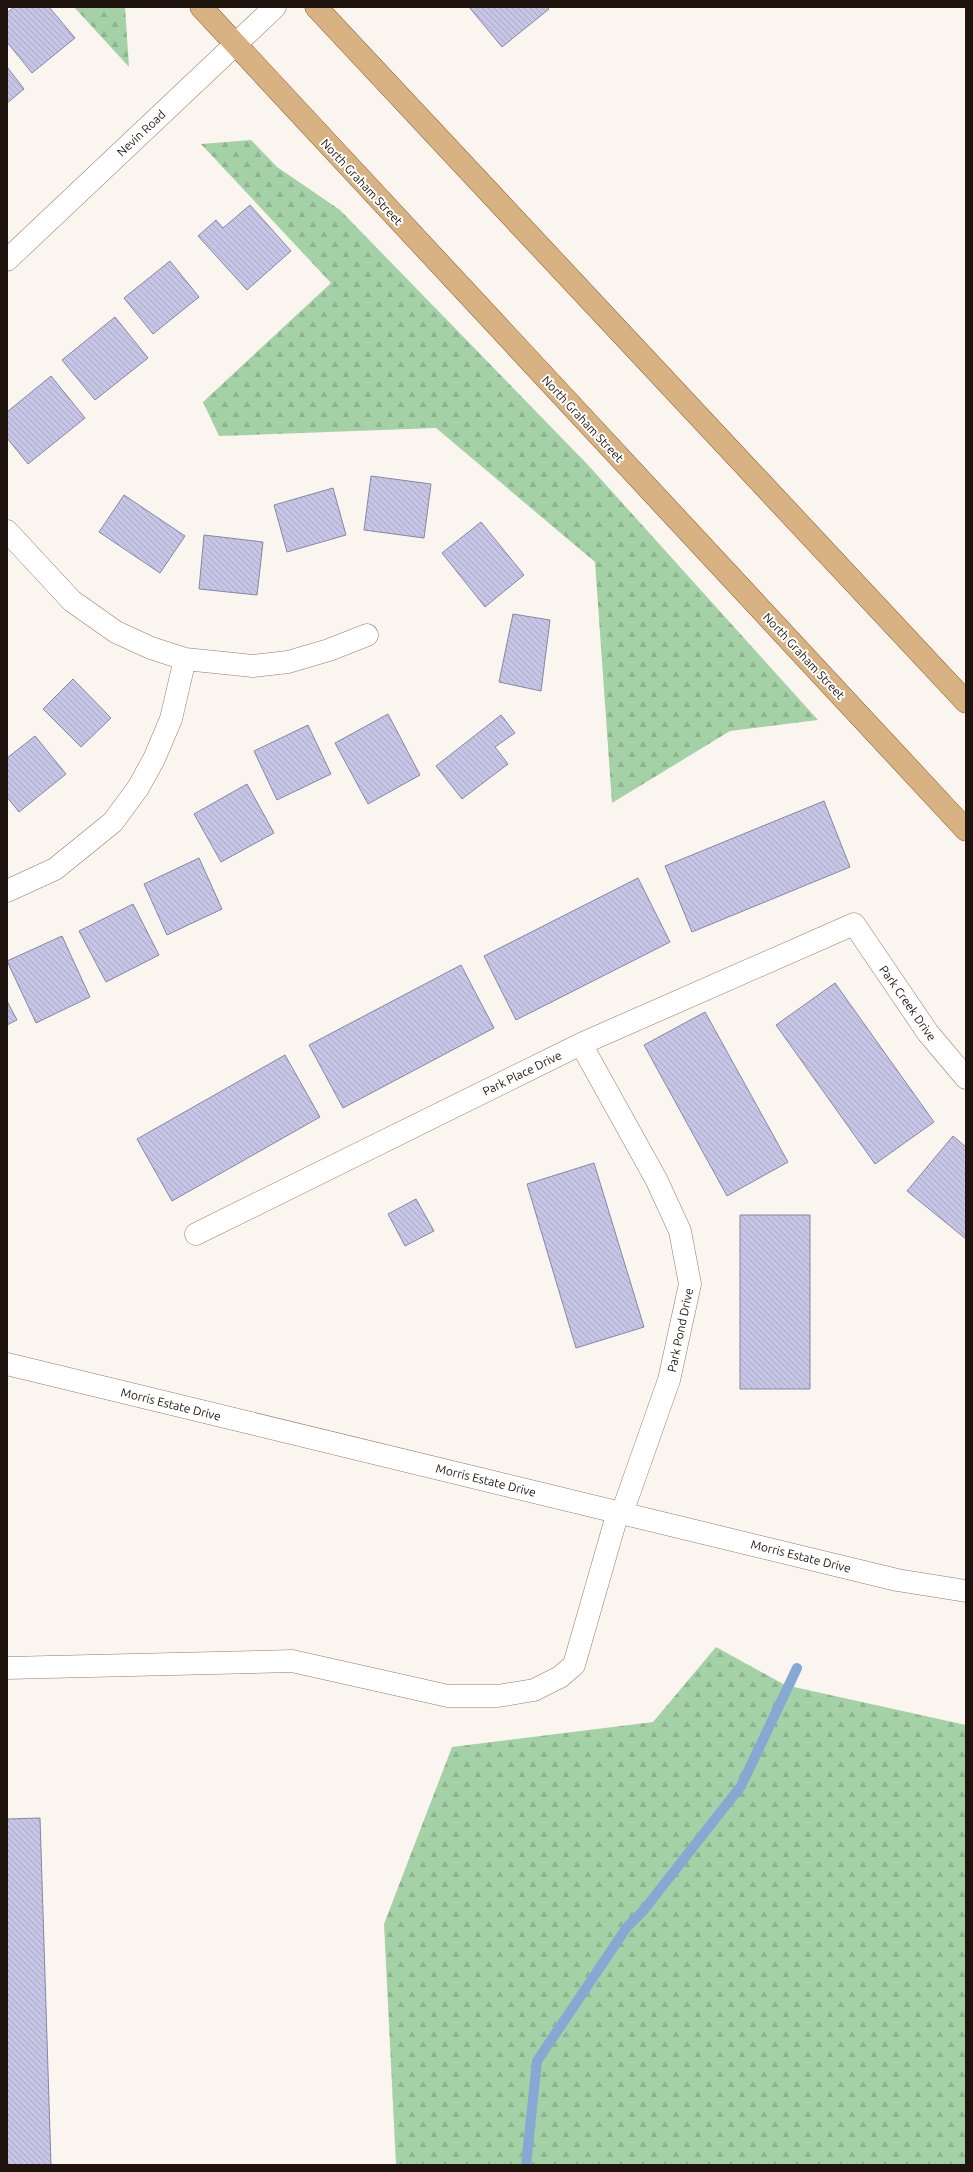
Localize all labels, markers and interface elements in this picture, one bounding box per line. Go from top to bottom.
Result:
street label: Nevin Road [114,107,168,159]
street label: North Graham Street [319,136,405,228]
street label: North Graham Street [540,373,626,465]
street label: North Graham Street [761,610,847,702]
street label: Park Creek Drive [877,963,939,1043]
street label: Park Place Drive [480,1048,564,1098]
street label: Park Pond Drive [665,1287,695,1373]
street label: Morris Estate Drive [120,1385,222,1423]
street label: Morris Estate Drive [435,1461,537,1499]
street label: Morris Estate Drive [750,1537,852,1575]

